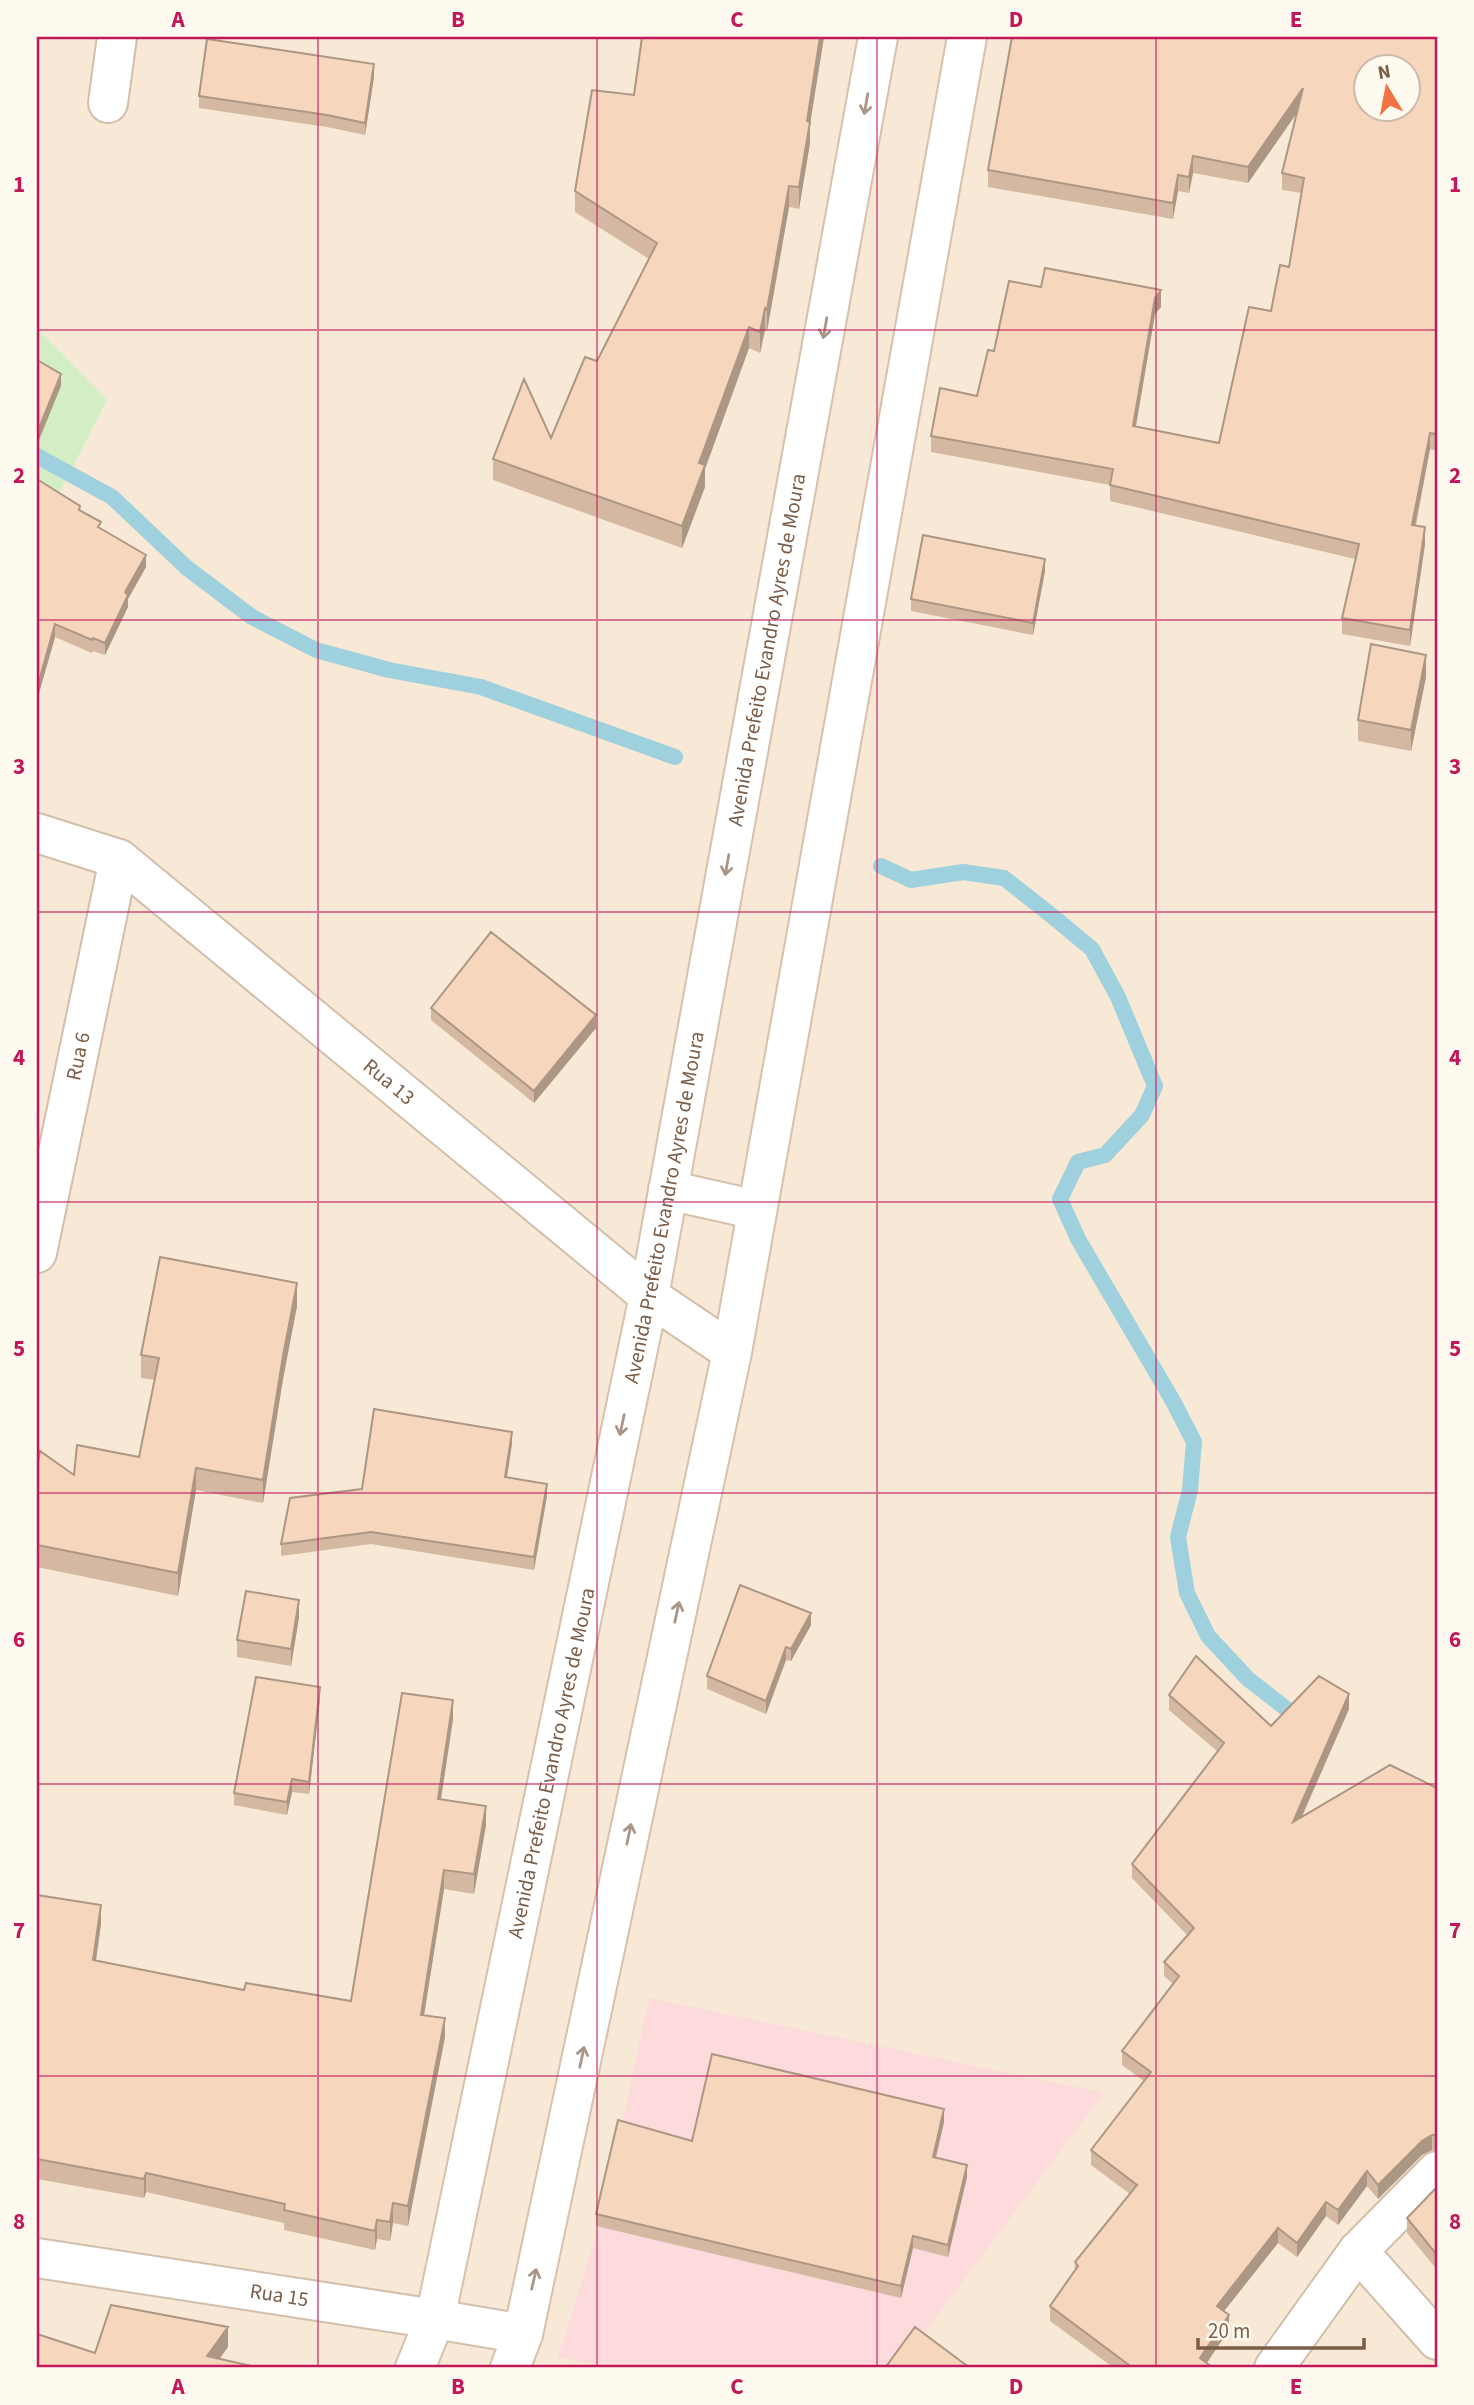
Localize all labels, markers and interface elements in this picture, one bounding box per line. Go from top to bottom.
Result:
text: A [170,3,185,36]
text: B [451,3,465,36]
text: C [730,3,744,36]
text: D [1009,3,1023,36]
text: E [1290,3,1302,36]
north arrow [1352,52,1422,122]
text: N [1376,58,1393,87]
one-way arrow [859,92,872,115]
text: 1 [13,168,25,201]
text: 1 [1449,168,1461,201]
one-way arrow [818,316,831,339]
text: 2 [13,459,25,492]
text: 2 [1449,459,1461,492]
street label: Avenida Prefeito Evandro Ayres de Moura [720,471,813,828]
text: 3 [13,750,25,783]
text: 3 [1449,750,1461,783]
one-way arrow [720,853,733,876]
street label: Rua 6 [58,1029,98,1083]
street label: Avenida Prefeito Evandro Ayres de Moura [616,1029,712,1386]
text: 4 [13,1041,25,1074]
text: 4 [1449,1041,1461,1074]
street label: Rua 13 [357,1051,421,1112]
text: 5 [13,1332,25,1365]
text: 5 [1449,1332,1461,1365]
one-way arrow [614,1413,628,1436]
street label: Avenida Prefeito Evandro Ayres de Moura [500,1585,603,1941]
one-way arrow [671,1601,684,1623]
text: 6 [13,1623,25,1656]
text: 6 [1449,1623,1461,1656]
one-way arrow [623,1823,637,1846]
text: 7 [13,1914,25,1947]
text: 7 [1449,1914,1461,1947]
one-way arrow [576,2046,589,2069]
text: 8 [13,2205,25,2238]
text: 8 [1449,2205,1461,2238]
one-way arrow [528,2268,541,2291]
street label: Rua 15 [248,2276,311,2314]
scale bar [1198,2307,1364,2351]
text: 20 m [1208,2316,1250,2346]
text: A [170,2370,185,2403]
text: B [451,2370,465,2403]
text: C [730,2370,744,2403]
text: D [1009,2370,1023,2403]
text: E [1290,2370,1302,2403]

